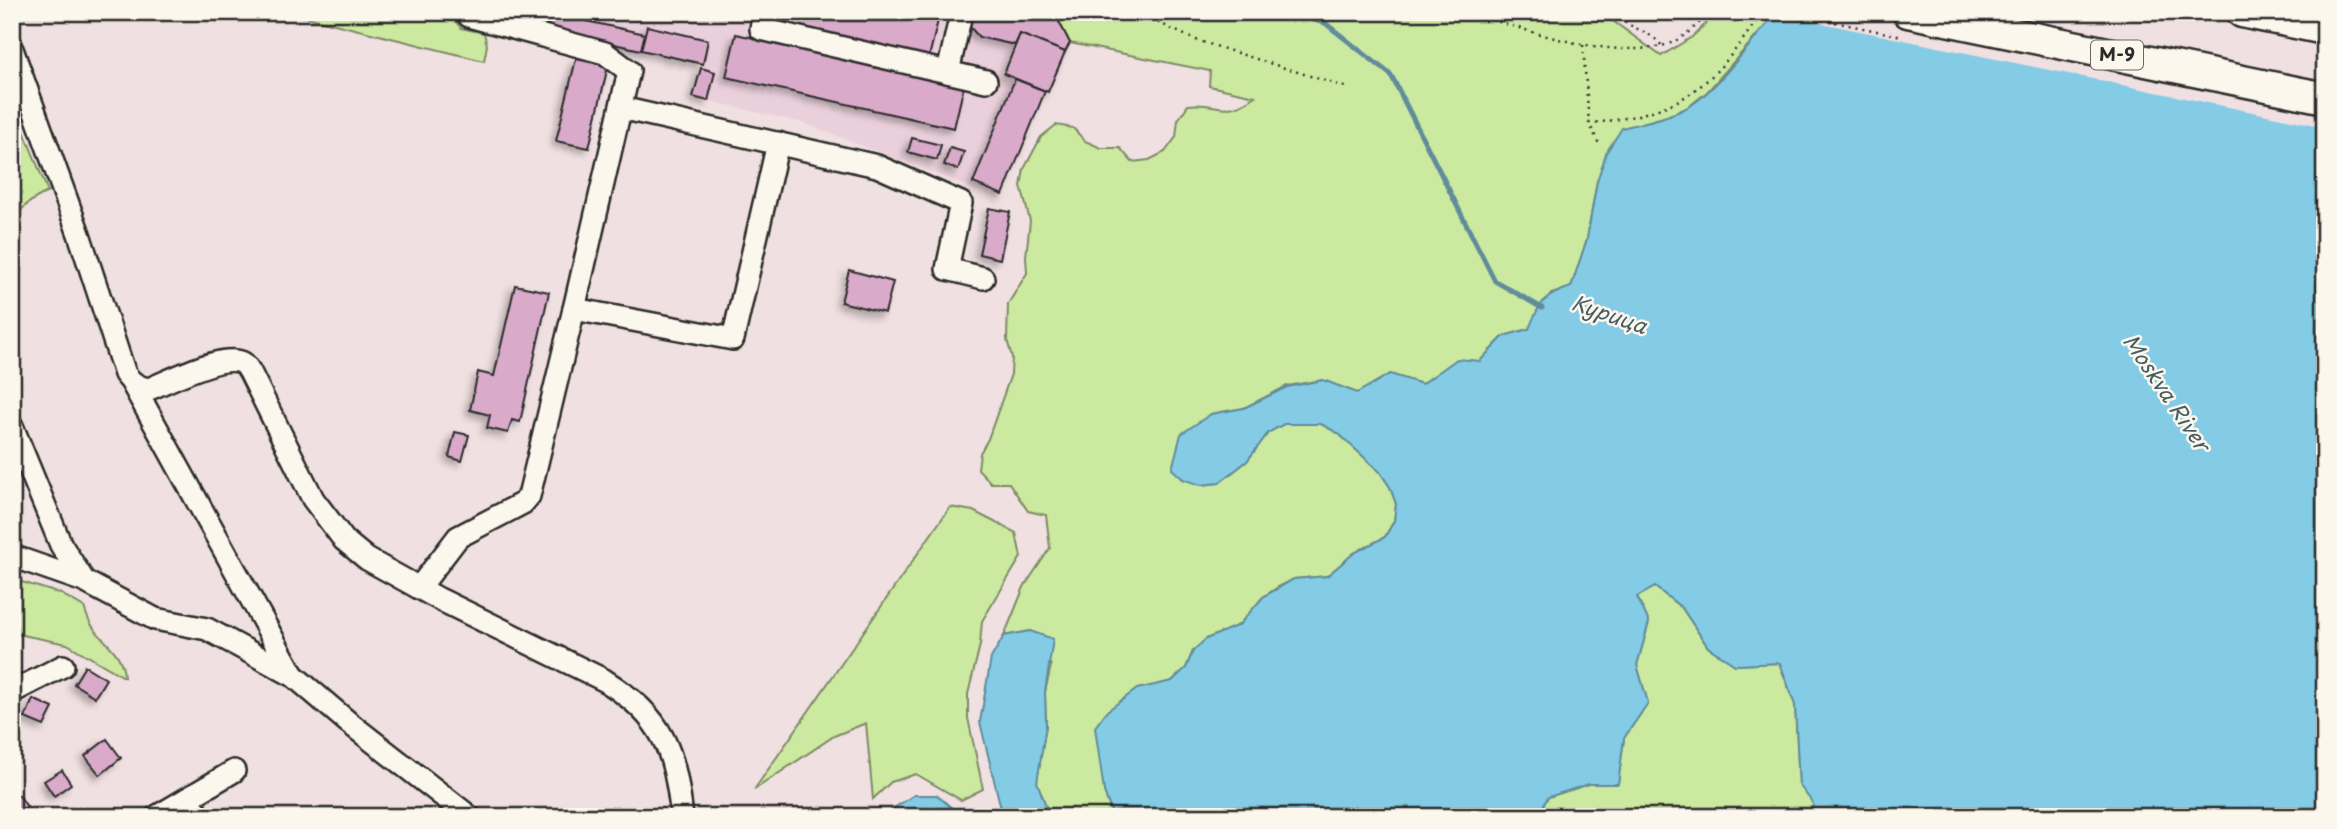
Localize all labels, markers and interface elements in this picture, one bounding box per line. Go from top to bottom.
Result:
road number: М-9 [2091,40,2143,70]
water label: Курица [1568,285,1652,341]
water label: Moskva River [2116,327,2220,459]

